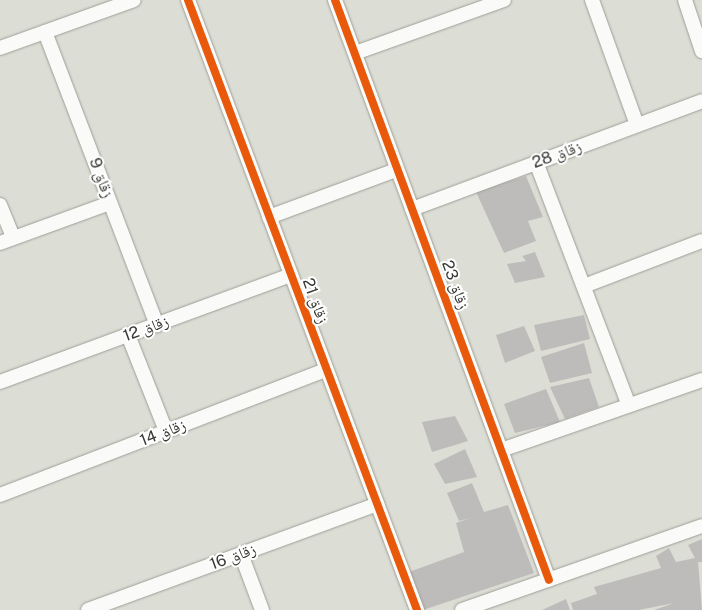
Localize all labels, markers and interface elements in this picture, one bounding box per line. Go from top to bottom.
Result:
street label: زقاق 28 [530,137,584,173]
street label: زقاق 9 [85,155,117,201]
street label: زقاق 23 [437,258,473,312]
street label: زقاق 21 [298,276,332,326]
street label: زقاق 12 [121,312,171,346]
street label: زقاق 14 [137,415,189,451]
street label: زقاق 16 [207,540,259,574]

